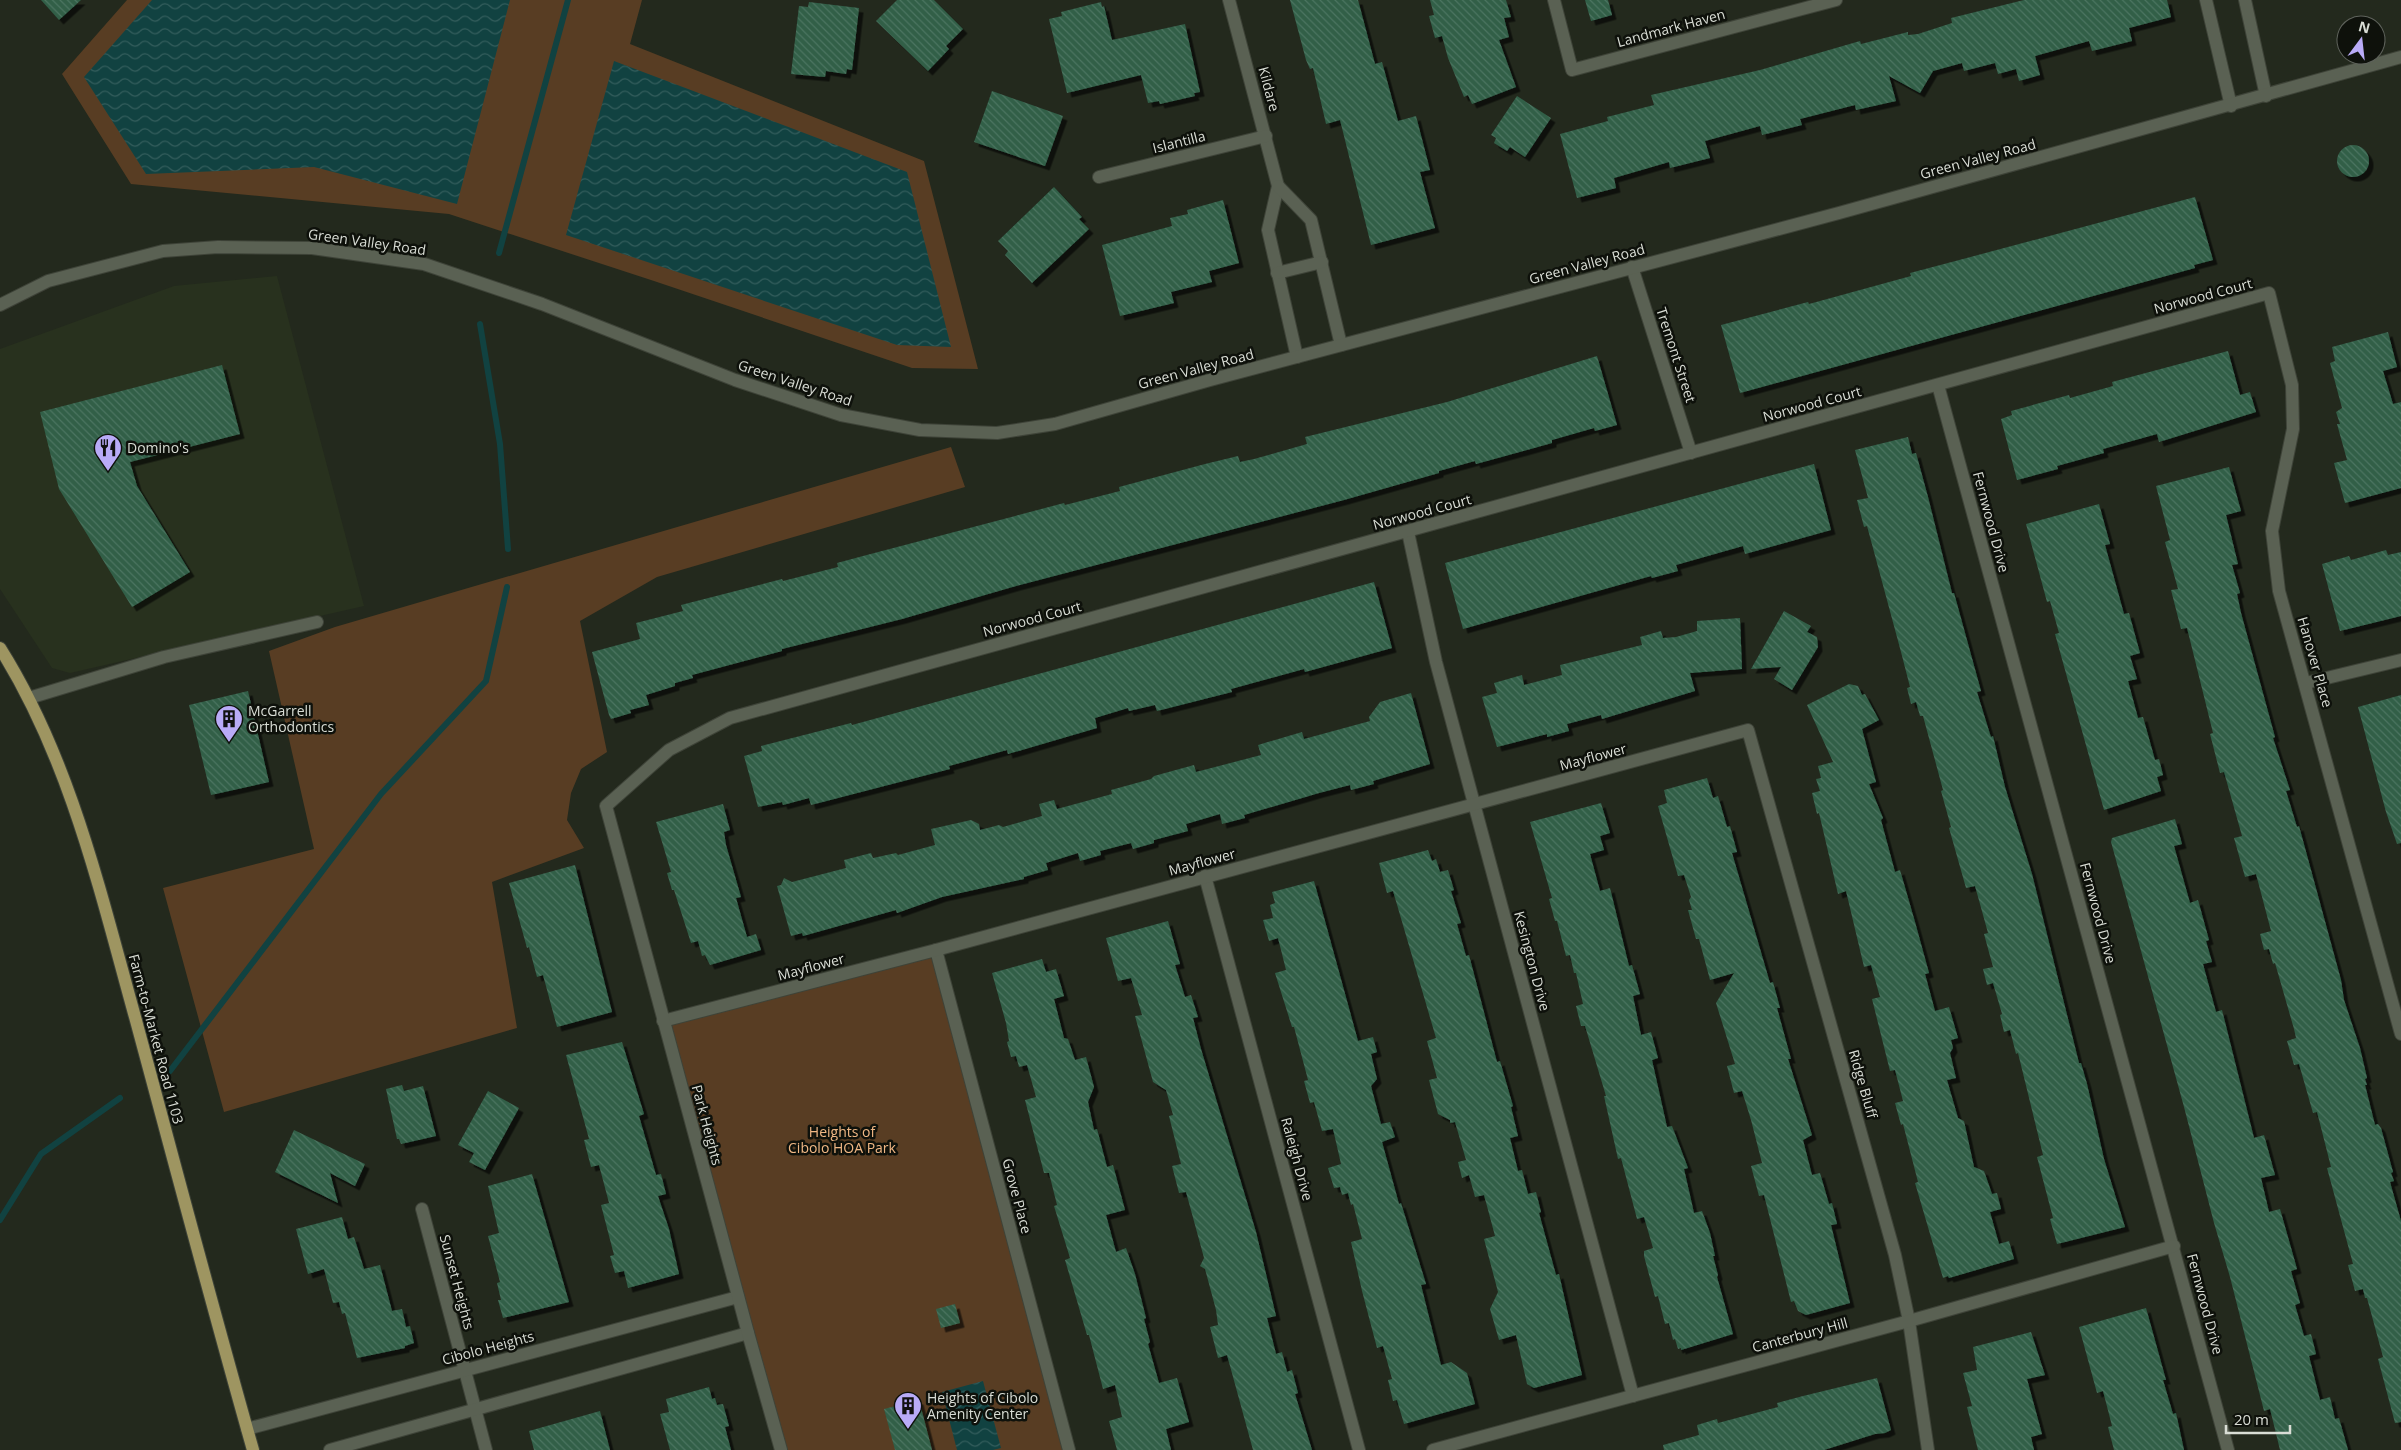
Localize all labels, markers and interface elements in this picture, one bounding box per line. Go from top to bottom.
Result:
street label: Landmark Haven [1615,4,1727,51]
north arrow [2336,15,2386,65]
text: N [2357,16,2372,38]
street label: Kildare [1254,64,1285,113]
street label: Islantilla [1150,126,1207,157]
street label: Green Valley Road [1918,134,2038,183]
street label: Green Valley Road [307,224,427,259]
street label: Green Valley Road [1527,239,1647,288]
street label: Norwood Court [2152,273,2254,318]
street label: Tremont Street [1652,305,1701,405]
street label: Green Valley Road [1136,344,1256,393]
street label: Green Valley Road [736,355,855,410]
street label: Norwood Court [1761,381,1863,426]
restaurant icon: Domino's [93,433,123,472]
place label: Domino's [127,438,189,457]
street label: Fernwood Drive [1969,469,2014,574]
street label: Norwood Court [1371,489,1473,534]
street label: Norwood Court [981,596,1083,641]
street label: Hanover Place [2293,614,2338,710]
place label: McGarrell Orthodontics [248,701,334,736]
building icon: McGarrell Orthodontics [214,704,244,743]
street label: Mayflower [1557,738,1629,775]
street label: Mayflower [1166,843,1238,880]
street label: Fernwood Drive [2076,860,2121,965]
street label: Kesington Drive [1510,909,1555,1013]
street label: Mayflower [775,948,847,985]
street label: Farm-to-Market Road 1103 [125,952,188,1126]
street label: Ridge Bluff [1845,1047,1883,1122]
street label: Park Heights [688,1083,727,1167]
street label: Raleigh Drive [1277,1115,1318,1203]
park label: Heights of Cibolo HOA Park [788,1122,897,1157]
street label: Grove Place [998,1156,1037,1236]
street label: Sunset Heights [436,1232,479,1332]
street label: Fernwood Drive [2183,1251,2228,1356]
street label: Canterbury Hill [1750,1313,1850,1356]
street label: Cibolo Heights [440,1326,536,1369]
place label: Heights of Cibolo Amenity Center [927,1388,1038,1423]
building icon: Heights of Cibolo Amenity Center [893,1391,923,1430]
scale bar [2226,1402,2290,1434]
text: 20 m [2234,1409,2269,1429]

